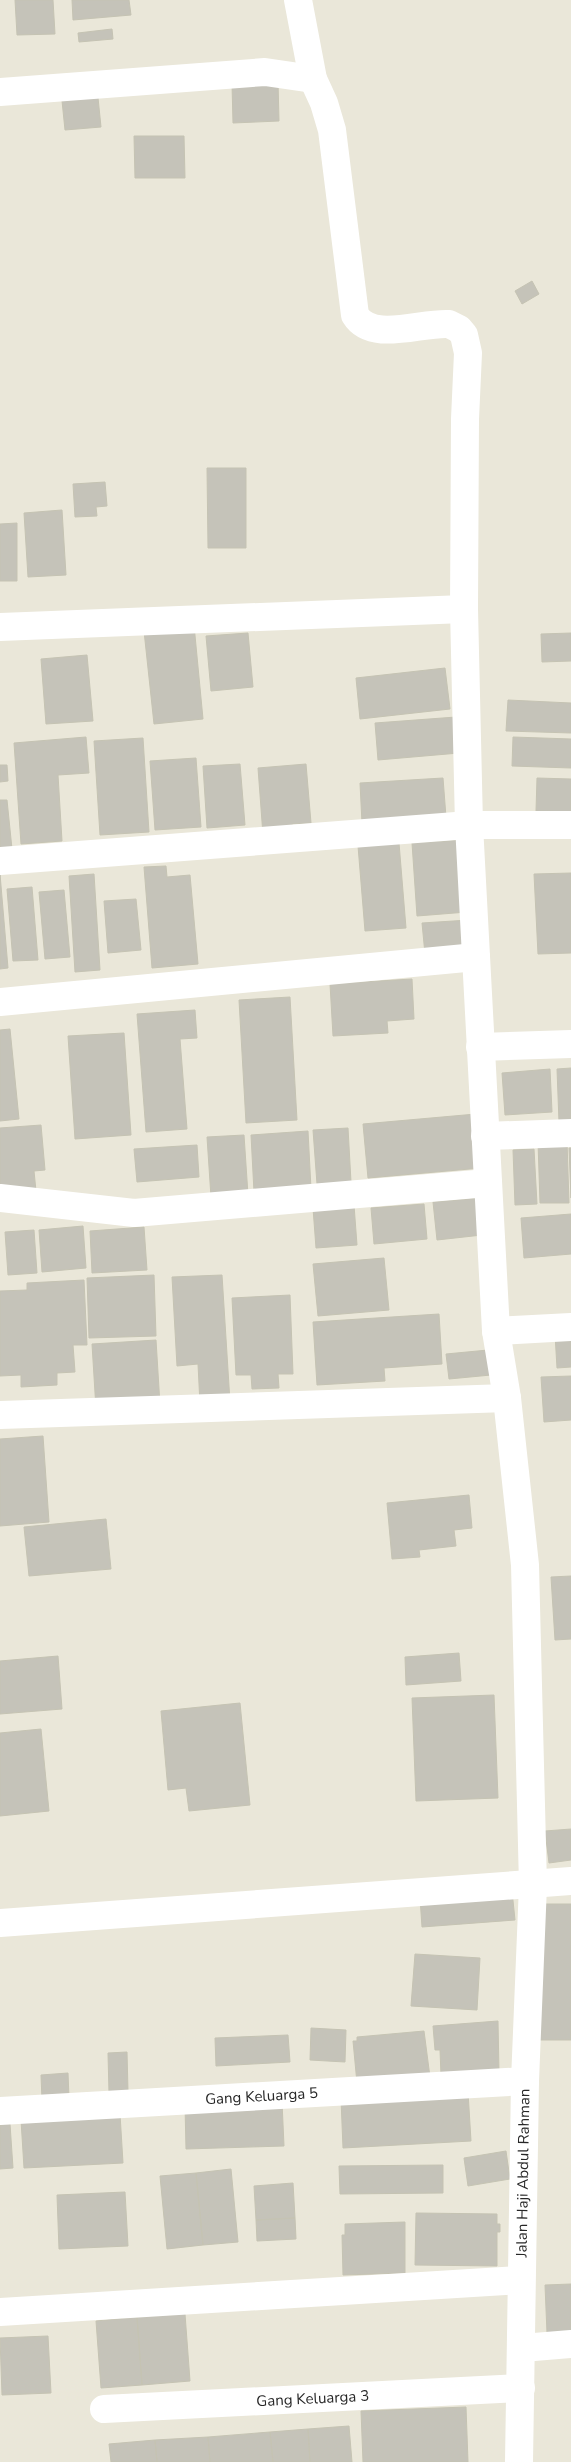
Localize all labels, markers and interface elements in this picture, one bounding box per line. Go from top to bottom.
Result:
street label: Gang Keluarga 5 [205,2083,319,2109]
street label: Jalan Haji Abdul Rahman [512,2088,534,2259]
street label: Gang Keluarga 3 [256,2386,370,2411]

